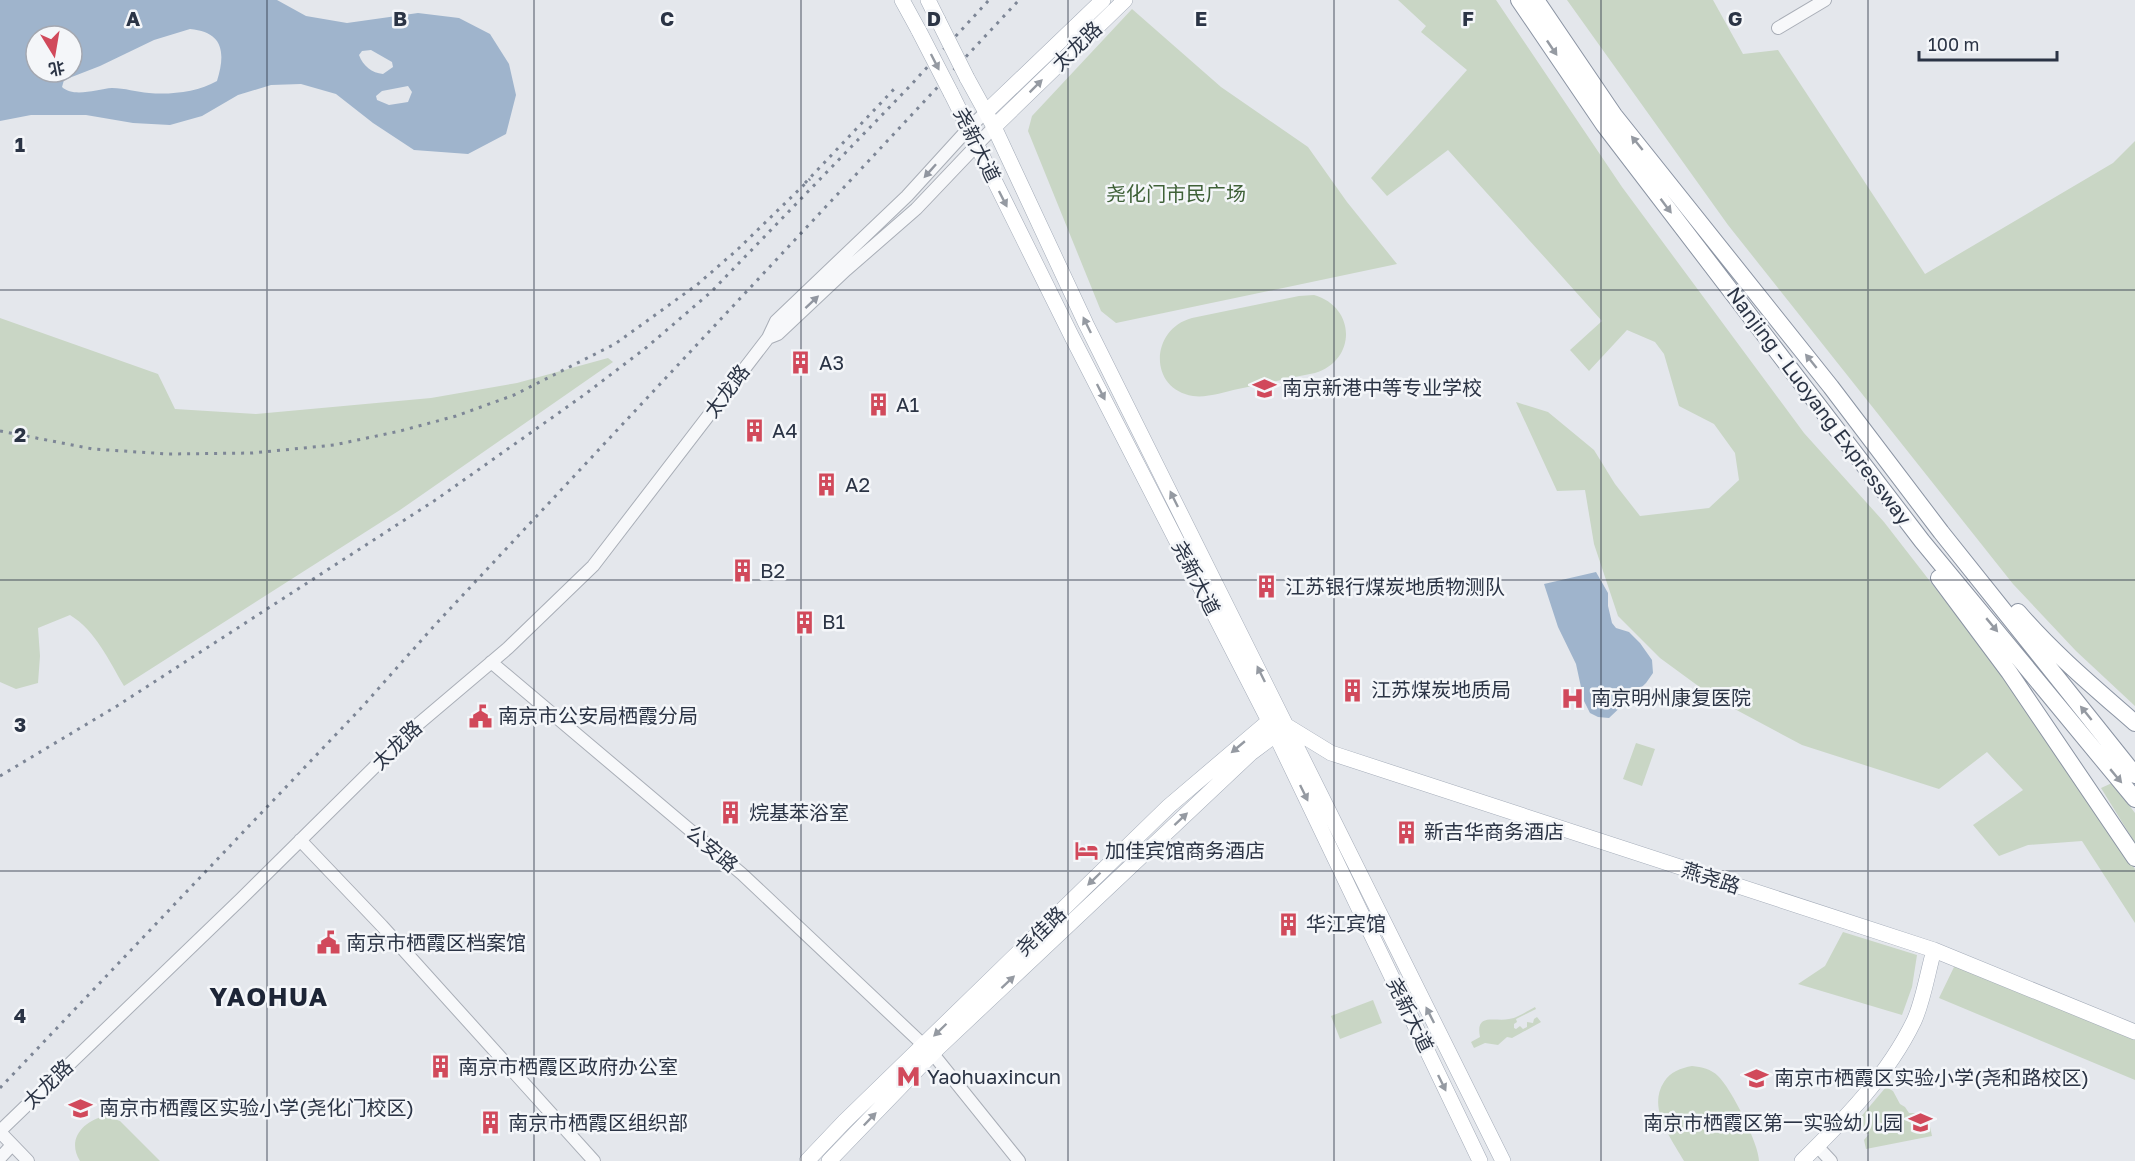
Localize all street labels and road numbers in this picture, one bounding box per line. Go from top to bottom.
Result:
street label: 太龙路 [1046,16,1106,75]
street label: 尧新大道 [950,103,1006,186]
street label: Nanjing - Luoyang Expressway [1722,282,1917,529]
street label: 太龙路 [699,359,754,422]
street label: 尧新大道 [1168,536,1226,619]
street label: 太龙路 [366,715,426,774]
street label: 公安路 [682,820,743,877]
street label: 燕尧路 [1679,856,1744,898]
street label: 尧佳路 [1010,901,1070,960]
street label: 尧新大道 [1383,973,1439,1056]
street label: 太龙路 [17,1054,77,1113]

